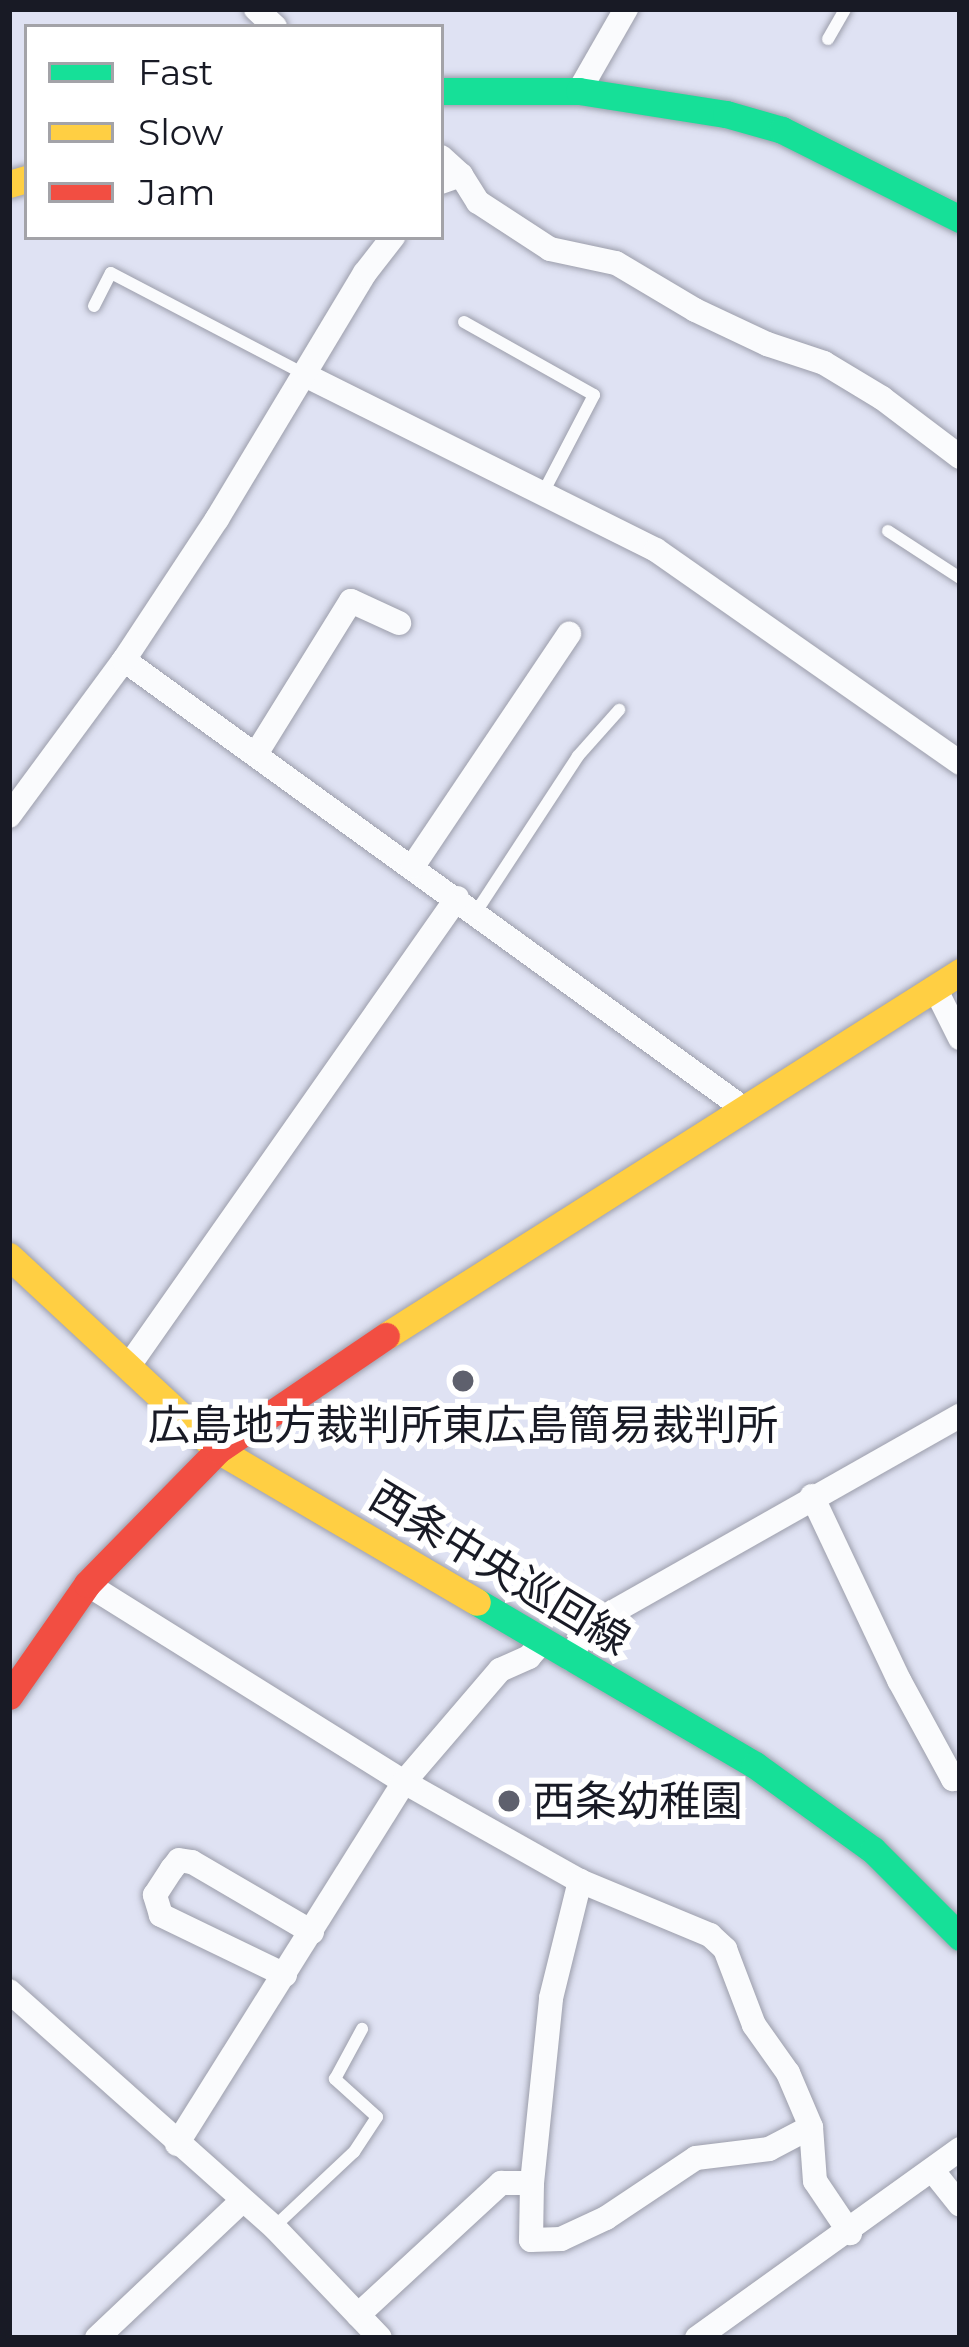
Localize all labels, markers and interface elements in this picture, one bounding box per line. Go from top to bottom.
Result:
legend [24,24,444,240]
text: Fast [138,50,213,94]
text: Slow [138,110,224,154]
text: Jam [138,170,215,214]
marker: 広島地方裁判所東広島簡易裁判所 [450,1368,476,1394]
place label: 広島地方裁判所東広島簡易裁判所 [148,1400,778,1450]
street label: 西条中央巡回線 [361,1471,639,1665]
place label: 西条幼稚園 [533,1776,743,1826]
marker: 西条幼稚園 [496,1788,522,1814]

